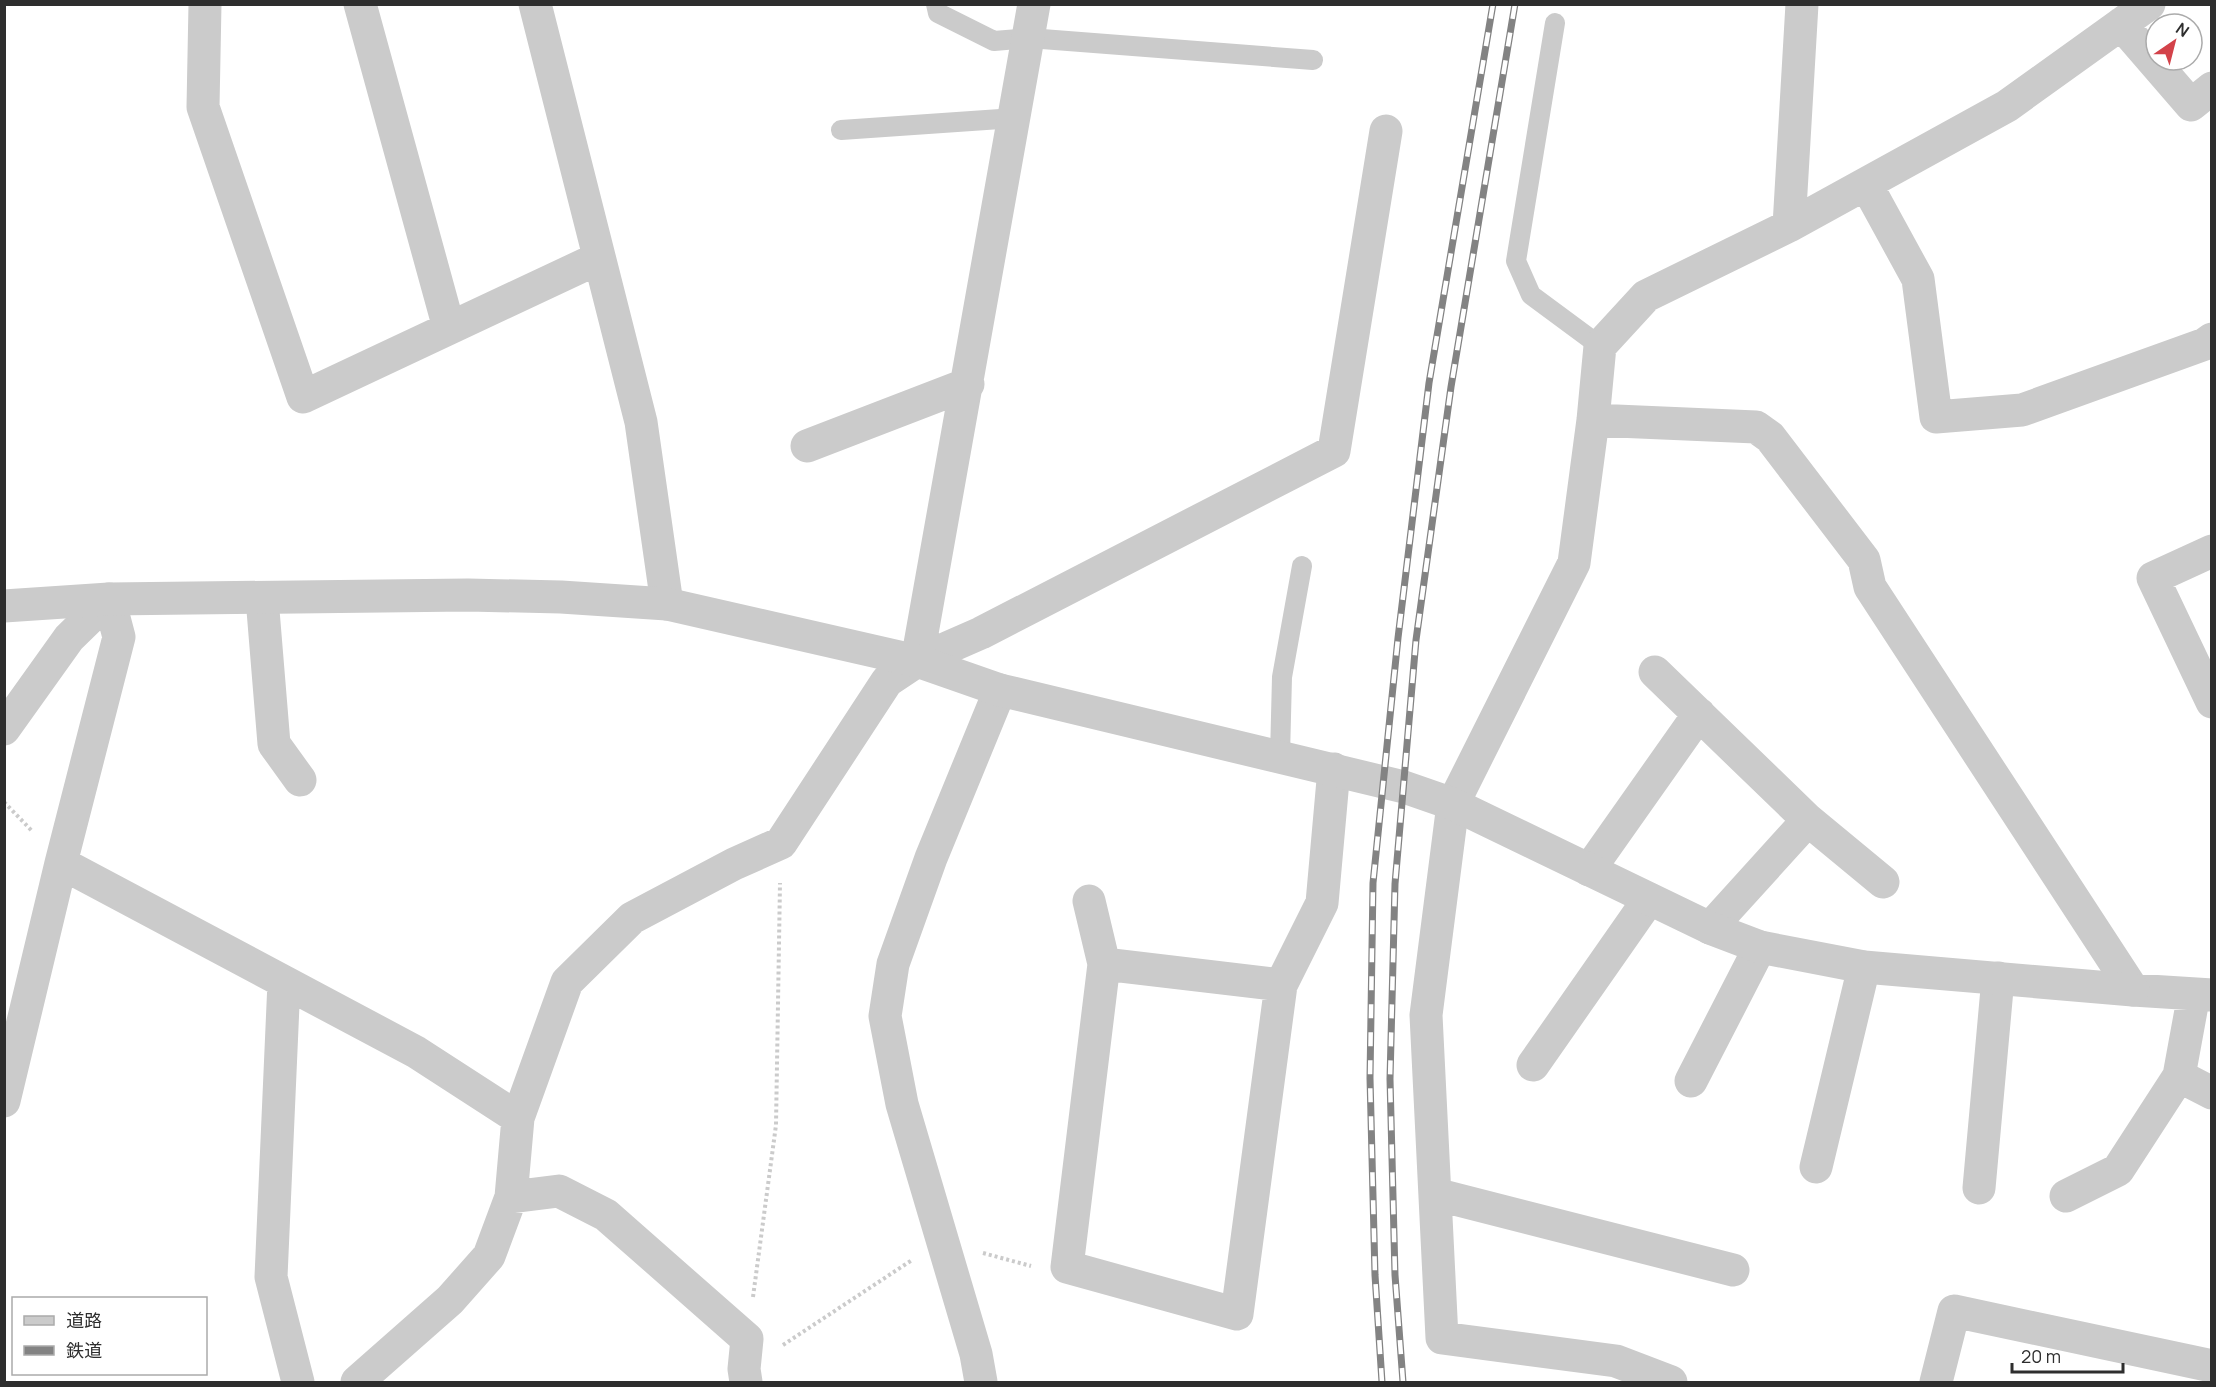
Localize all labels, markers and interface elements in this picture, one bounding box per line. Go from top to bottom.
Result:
north arrow [2144,12,2204,72]
text: N [2172,17,2194,42]
legend [12,1297,207,1375]
text: 道路 [66,1308,102,1332]
scale bar [2012,1336,2123,1374]
text: 鉄道 [66,1338,102,1362]
text: 20 m [2021,1344,2061,1368]

